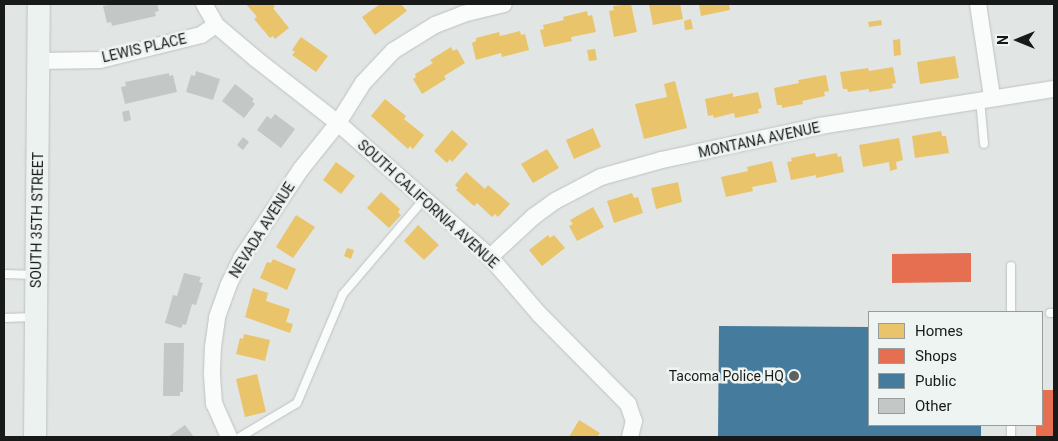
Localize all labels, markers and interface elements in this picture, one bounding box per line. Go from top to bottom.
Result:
north arrow [993,15,1043,65]
street label: LEWIS PLACE [100,30,188,66]
text: N [995,35,1011,45]
street label: MONTANA AVENUE [697,119,821,161]
street label: SOUTH CALIFORNIA AVENUE [354,136,502,272]
street label: SOUTH 35TH STREET [27,152,47,288]
street label: NEVADA AVENUE [226,179,298,281]
legend [868,311,1043,426]
text: Homes [915,322,963,340]
text: Shops [915,347,957,365]
place label: Tacoma Police HQ [669,368,784,384]
marker: Tacoma Police HQ [788,370,800,382]
text: Public [915,372,956,390]
text: Other [915,397,952,415]

